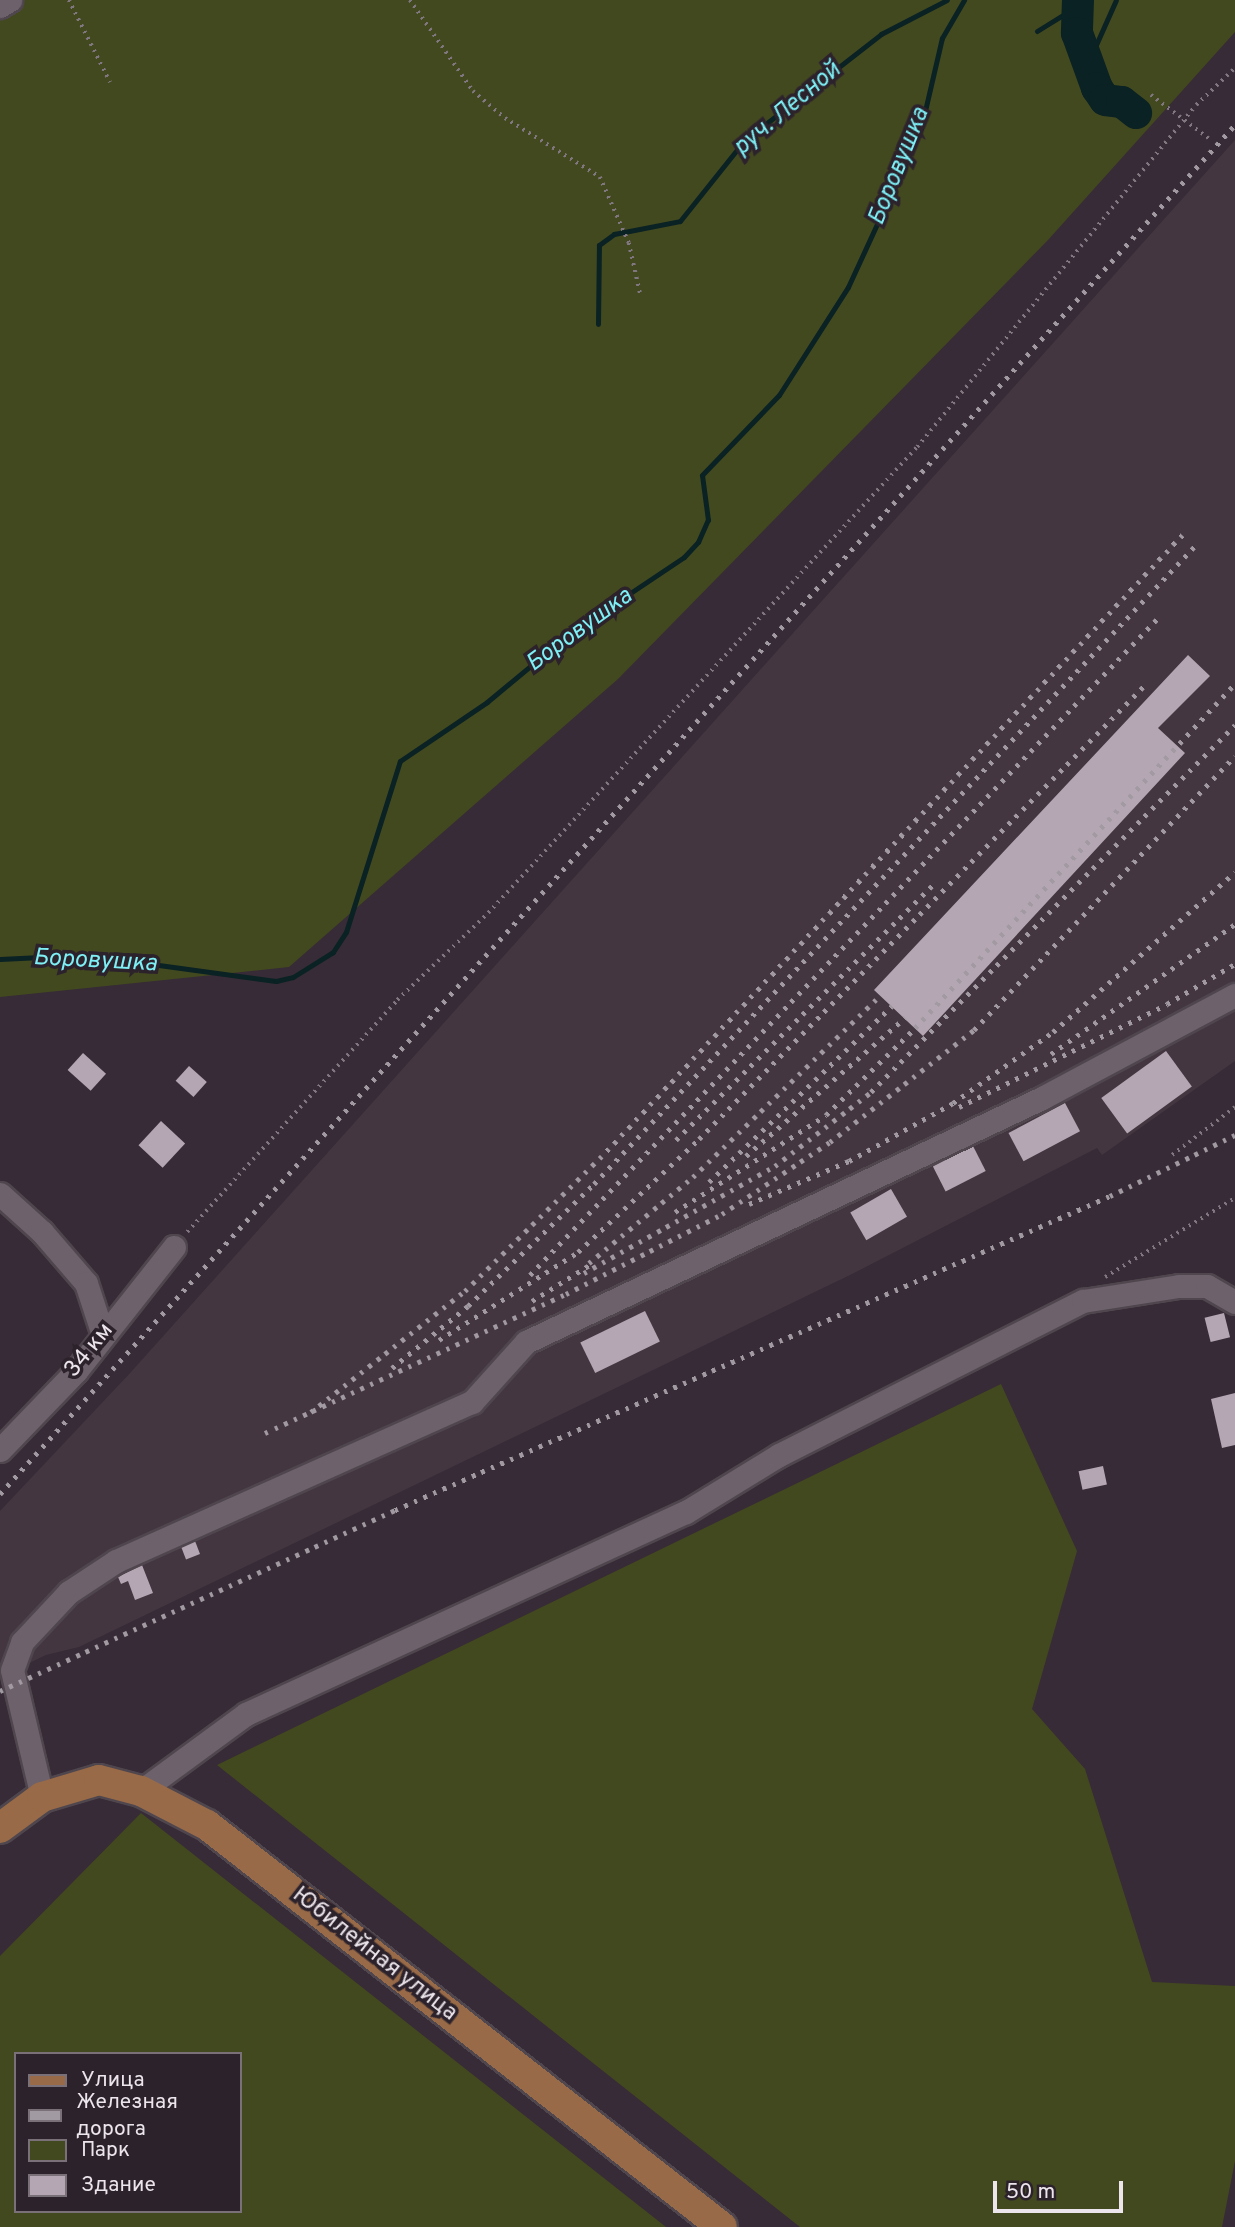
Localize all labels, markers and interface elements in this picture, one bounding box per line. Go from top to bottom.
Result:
water label: руч. Лесной [729,57,847,163]
water label: Боровушка [863,104,937,230]
water label: Боровушка [521,583,639,679]
water label: Боровушка [32,944,158,980]
street label: 34 км [60,1318,120,1384]
street label: Юбилейная улица [286,1882,462,2028]
legend [14,2052,242,2213]
text: Улица [81,2067,145,2094]
text: Железная дорога [76,2089,178,2143]
text: Парк [81,2137,130,2164]
scale bar [997,2168,1126,2212]
text: Здание [81,2172,156,2199]
text: 50 m [1006,2179,1055,2206]

